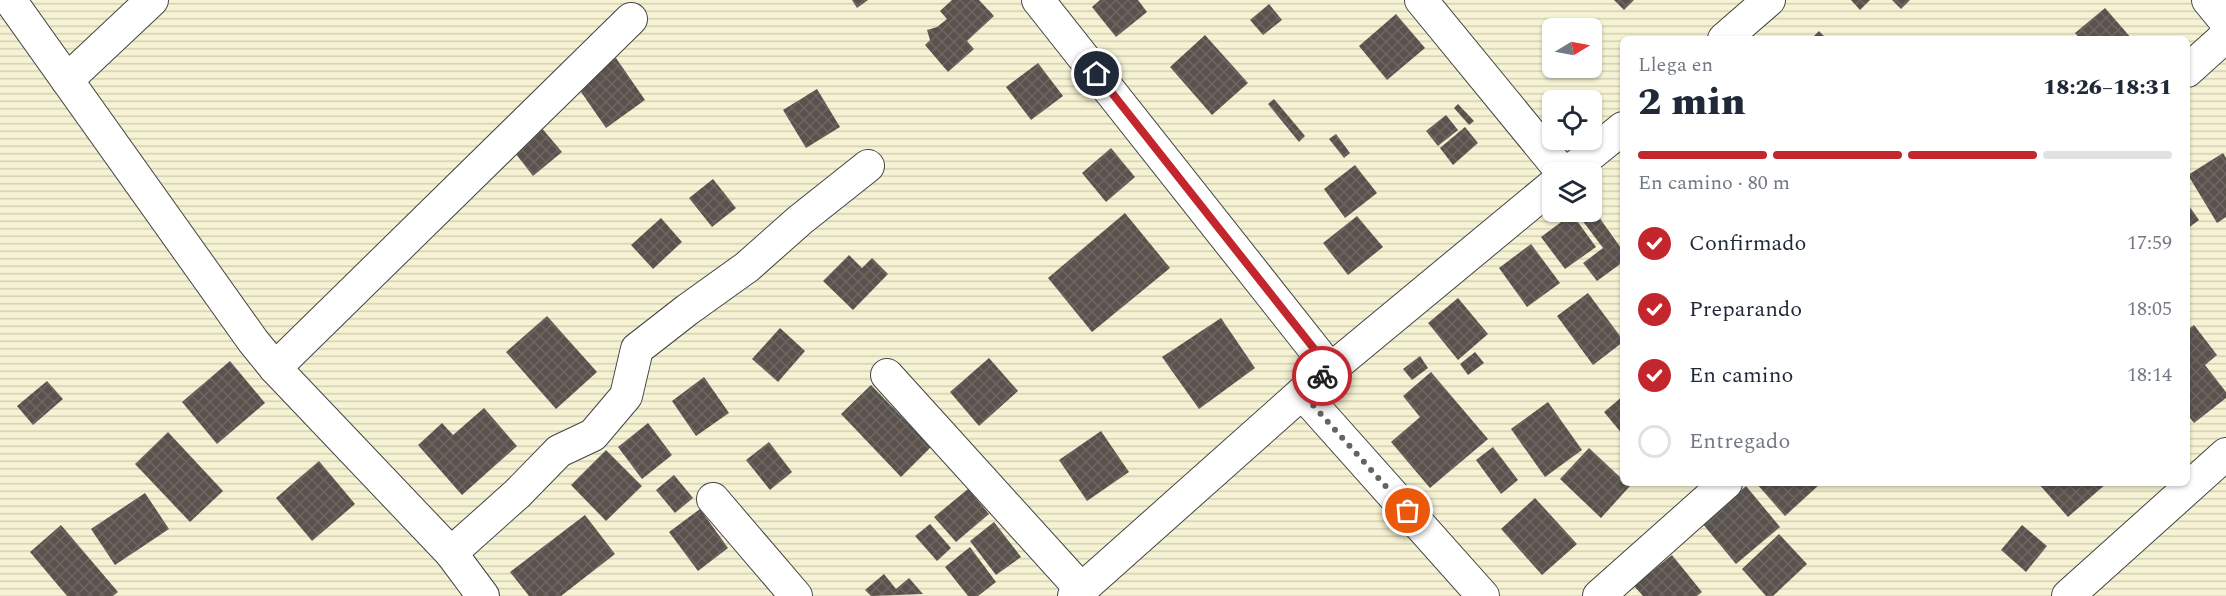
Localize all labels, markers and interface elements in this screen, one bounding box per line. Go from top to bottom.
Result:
north arrow [1542,18,1602,78]
map controls [1542,18,1602,222]
pin [1071,48,1122,99]
text: Llega en [1638,50,1713,80]
icon: home [1080,57,1113,90]
text: 18:26–18:31 [2043,71,2172,104]
text: 2 min [1638,73,1746,132]
button: locate [1542,90,1602,150]
button: layers [1542,162,1602,222]
text: En camino · 80 m [1638,168,1790,198]
icon: check [1638,227,1671,260]
text: Confirmado [1689,227,1806,260]
text: 17:59 [2127,228,2172,258]
icon: check [1638,293,1671,326]
text: Preparando [1689,293,1802,326]
text: 18:05 [2127,294,2172,324]
courier [1292,346,1352,406]
icon: check [1638,359,1671,392]
text: En camino [1689,359,1793,392]
icon: bike [1306,360,1339,393]
text: 18:14 [2127,360,2172,390]
text: Entregado [1689,425,1790,458]
pin [1382,485,1433,536]
icon: bag [1391,494,1424,527]

